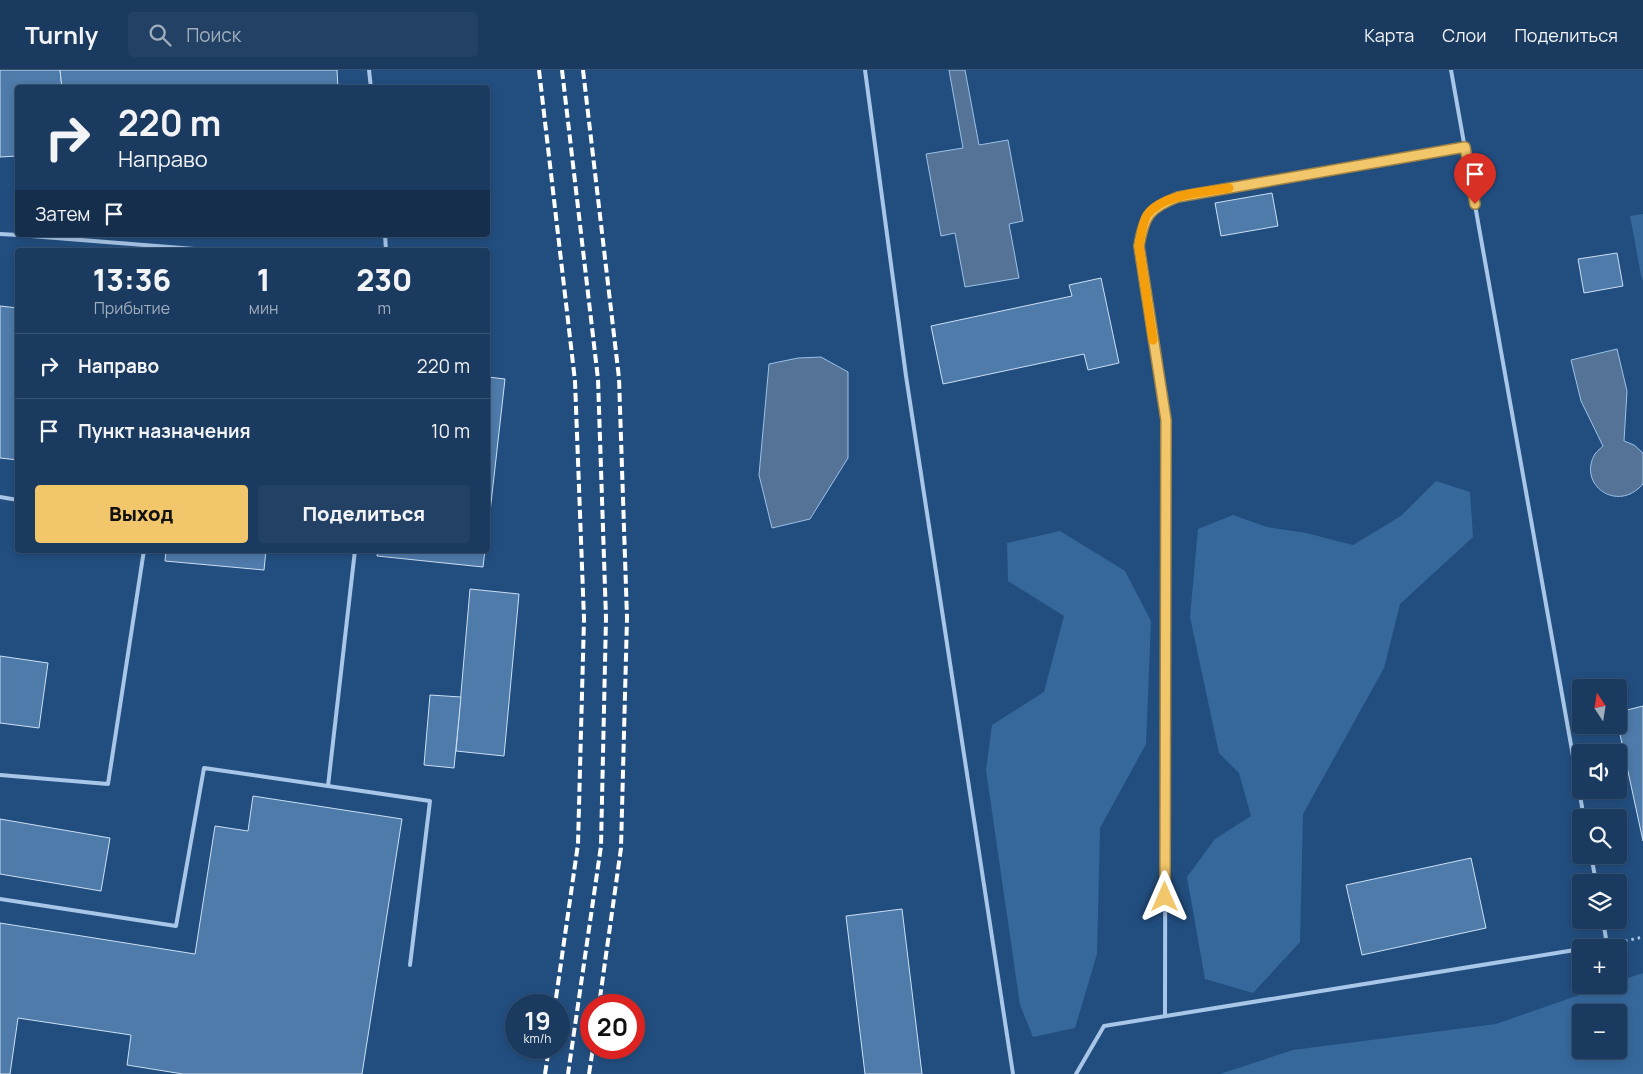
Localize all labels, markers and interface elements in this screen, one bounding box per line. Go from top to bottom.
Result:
search box [128,12,478,57]
text: Turnly [25,18,98,51]
icon: search [146,21,174,49]
text: Поиск [186,22,241,48]
text: Карта [1364,23,1414,47]
text: Слои [1442,23,1486,47]
text: Поделиться [1514,23,1618,47]
text: 220 m [118,99,221,147]
icon: right [35,105,100,170]
text: Направо [118,144,208,174]
pin [1454,153,1496,204]
icon: arrive [1461,160,1489,188]
icon: arrive [100,200,128,228]
text: Затем [35,201,90,227]
text: 13:36 [93,259,171,300]
text: 1 [257,259,270,300]
text: 230 [356,259,412,300]
text: Прибытие [94,297,170,319]
text: мин [249,297,278,319]
text: m [377,297,391,319]
icon: right [35,352,63,380]
text: Направо [78,353,159,379]
text: 220 m [417,353,470,379]
icon: arrive [35,417,63,445]
text: Пункт назначения [78,418,251,444]
text: 10 m [431,418,470,444]
button: Выход [35,485,248,543]
button: Поделиться [258,485,470,543]
north arrow [1572,679,1628,734]
map controls [1572,679,1627,1059]
button: sound [1572,744,1627,799]
button: search [1572,809,1627,864]
position arrow [1138,870,1190,922]
button: layers [1572,874,1627,929]
button: + [1572,939,1627,994]
speed limit sign: 20 [580,994,645,1059]
text: 19 [524,1003,551,1038]
button: − [1572,1004,1627,1059]
text: km/h [524,1030,551,1047]

